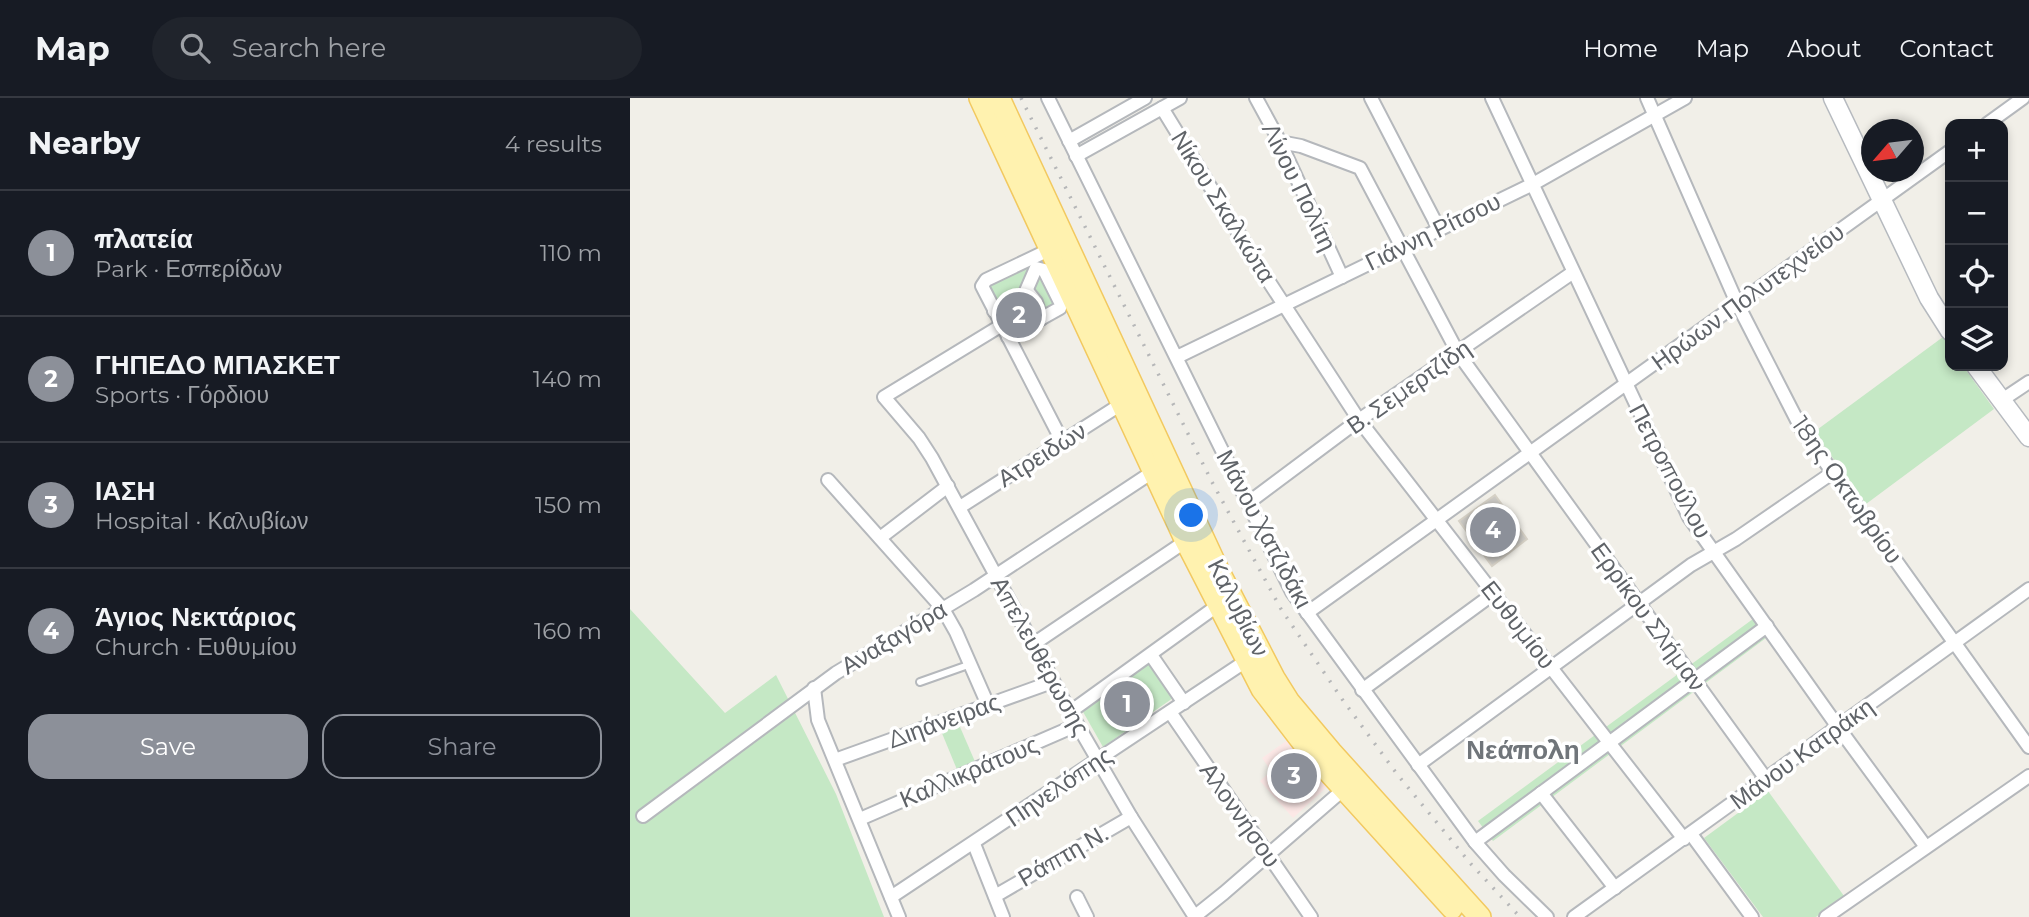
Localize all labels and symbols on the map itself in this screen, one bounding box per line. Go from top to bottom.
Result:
street label: Λίνου Πολίτη [1256,118,1343,255]
north arrow [1861,119,1924,182]
street label: Νίκου Σκαλκώτα [1165,125,1282,288]
street label: Γιάννη Ρίτσου [1360,186,1505,277]
street label: Ηρώων Πολυτεχνείου [1646,217,1850,376]
pin: 2 [996,289,1042,341]
street label: Β. Σεμερτζίδη [1341,333,1476,440]
street label: Πετροπούλου [1623,399,1718,543]
street label: 18ης Οκτωβρίου [1786,411,1909,569]
street label: Ατρειδών [992,416,1092,493]
street label: Μάνου Χατζιδάκι [1211,445,1318,613]
your location [1174,498,1208,532]
pin: 4 [1470,504,1516,556]
street label: Ερρίκου Σλήμαν [1585,537,1712,697]
street label: Καλυβίων [1202,554,1275,661]
street label: Απελευθέρωσης [985,571,1096,740]
street label: Ευθυμίου [1475,575,1562,674]
street label: Αναξαγόρα [836,595,952,680]
pin: 1 [1104,678,1150,730]
street label: Διηάνειρας [884,687,1004,754]
street label: Μάνου Κατράκη [1724,692,1879,815]
street label: Καλλικράτους [895,729,1042,814]
district label: Νεάπολη [1466,734,1580,766]
street label: Πηνελόπης [1000,740,1117,833]
pin: 3 [1271,750,1317,802]
street label: Αλοννήσου [1194,757,1287,873]
street label: Ράπτη Ν. [1013,818,1113,893]

